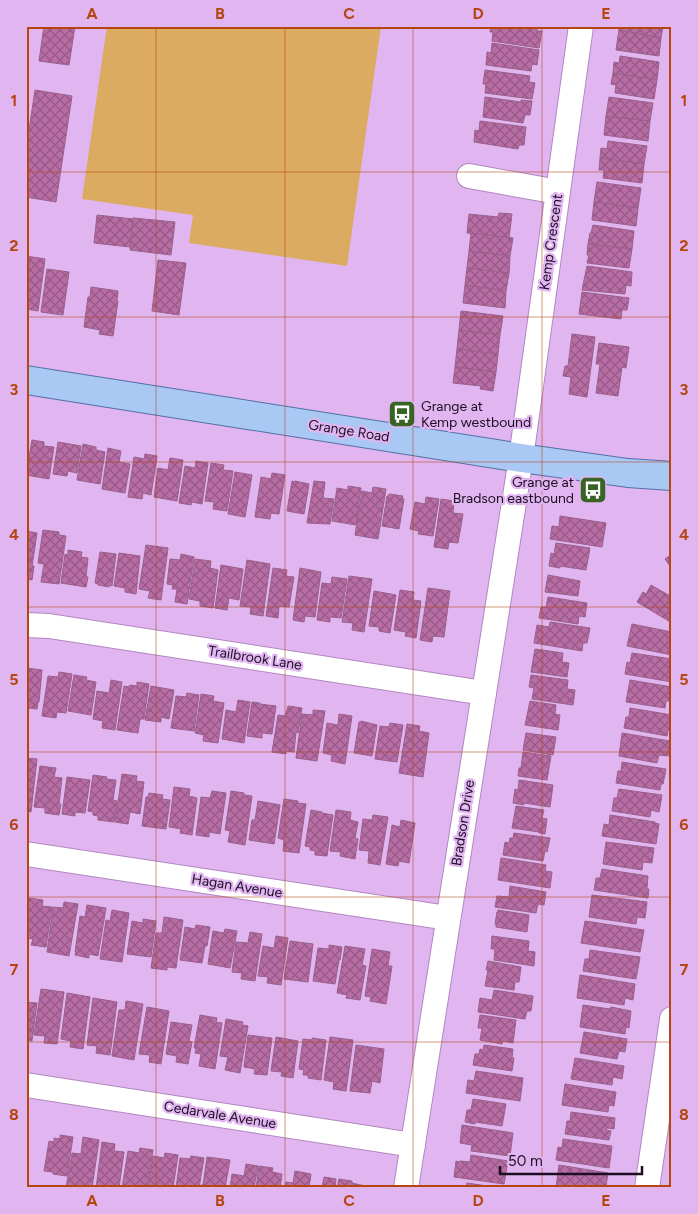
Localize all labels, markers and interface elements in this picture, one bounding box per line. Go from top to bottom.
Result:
text: A [86,4,98,23]
text: B [215,4,225,23]
text: C [343,4,355,23]
text: D [472,4,484,23]
text: E [601,4,611,23]
text: 1 [11,91,17,110]
text: 1 [681,91,687,110]
street label: Kemp Crescent [536,193,566,291]
text: 2 [9,236,19,255]
text: 2 [679,236,689,255]
text: 3 [10,380,19,399]
text: 3 [680,380,689,399]
place label: Grange at Kemp westbound [421,398,531,431]
bus stop icon: Grange at Kemp westbound [387,399,417,429]
street label: Grange Road [307,416,391,446]
place label: Grange at Bradson eastbound [453,474,574,507]
bus stop icon: Grange at Bradson eastbound [578,475,608,505]
text: 4 [9,525,19,544]
text: 4 [679,525,689,544]
street label: Trailbrook Lane [207,642,303,674]
text: 5 [9,670,19,689]
text: 5 [679,670,689,689]
street label: Bradson Drive [448,778,478,867]
text: 6 [9,815,19,834]
text: 6 [679,815,689,834]
street label: Hagan Avenue [190,870,284,902]
text: 7 [10,960,19,979]
text: 7 [680,960,689,979]
street label: Cedarvale Avenue [163,1098,278,1132]
text: 8 [9,1105,19,1124]
text: 8 [679,1105,689,1124]
scale bar [500,1144,643,1176]
text: 50 m [508,1152,543,1170]
text: A [86,1191,98,1210]
text: B [215,1191,225,1210]
text: C [343,1191,355,1210]
text: D [472,1191,484,1210]
text: E [601,1191,611,1210]

